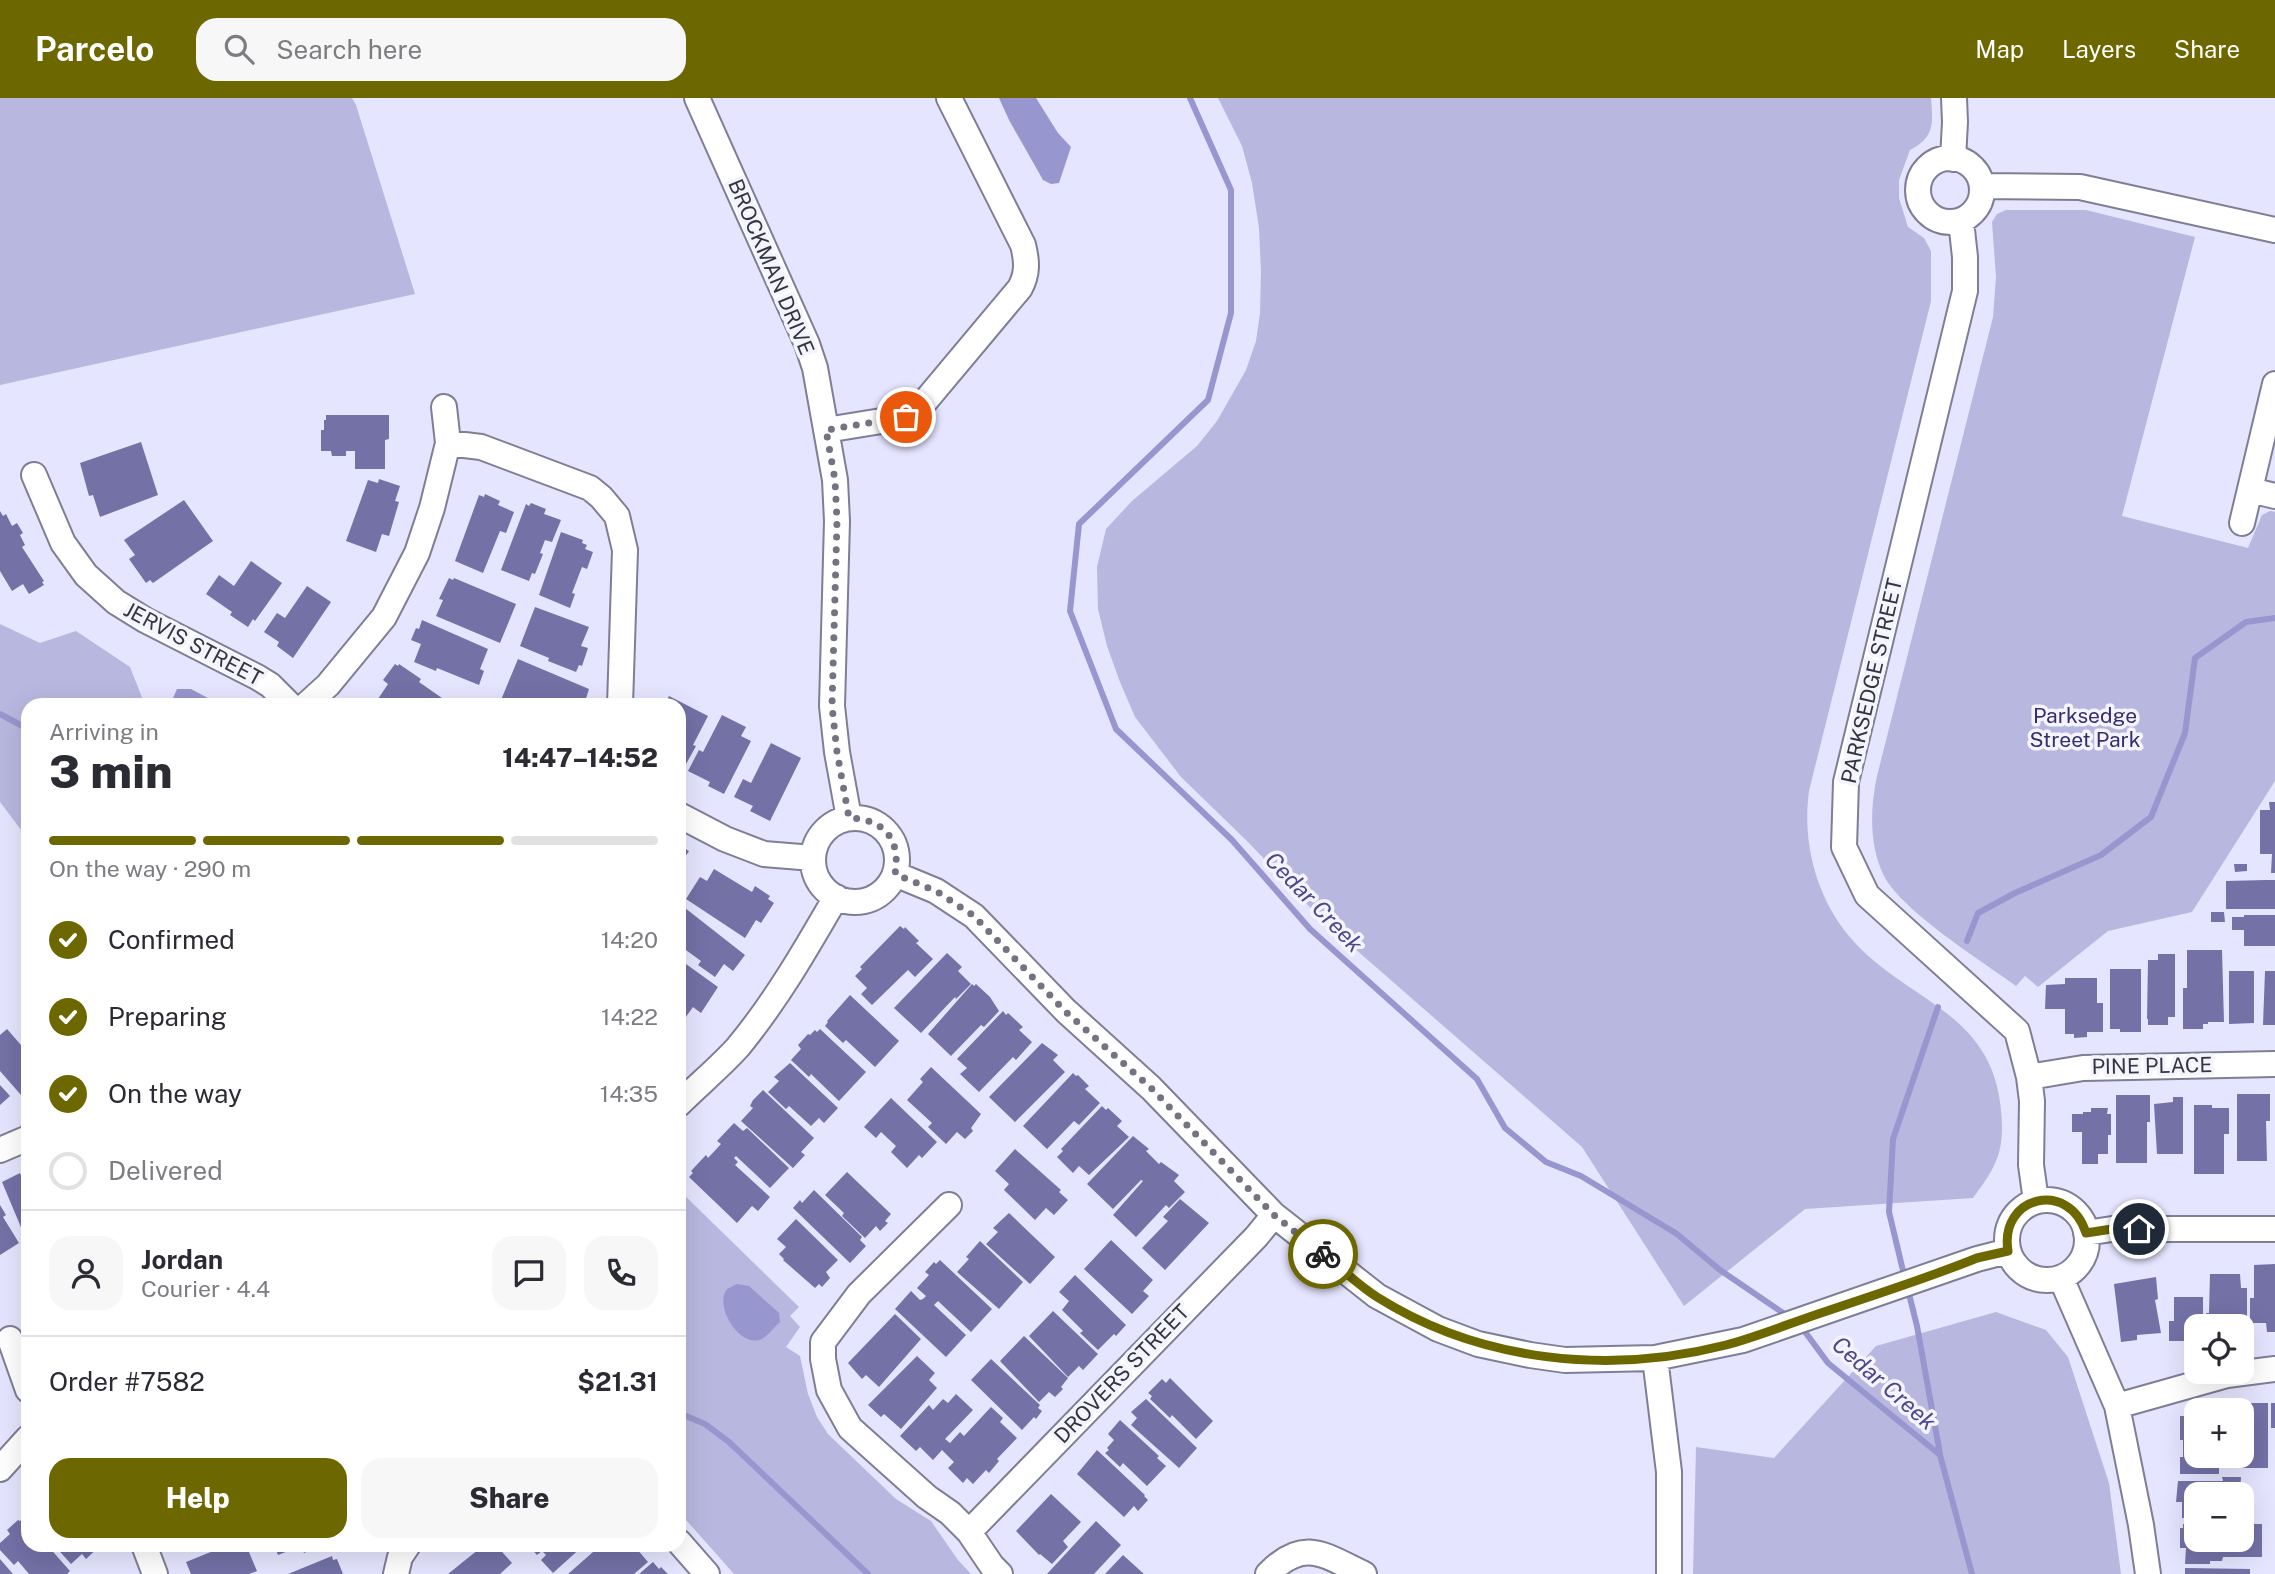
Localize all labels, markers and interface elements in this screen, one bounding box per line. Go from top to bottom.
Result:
search box [196,18,686,81]
text: Parcelo [35,30,154,68]
icon: search [220,30,258,68]
text: Search here [276,34,422,65]
text: Map [1975,35,2024,63]
text: Layers [2062,35,2136,63]
text: Share [2174,35,2240,63]
street label: BROCKMAN DRIVE [723,175,820,359]
pin [876,387,936,447]
icon: bag [887,398,925,436]
street label: PARKSEDGE STREET [1836,576,1907,786]
street label: JERVIS STREET [120,596,267,691]
park label: Parksedge Street Park [2029,703,2141,752]
text: Arriving in [49,718,159,745]
text: 14:47–14:52 [502,742,658,773]
text: 3 min [49,744,173,798]
water label: Cedar Creek [1260,846,1369,958]
text: On the way · 290 m [49,855,251,882]
icon: check [49,921,87,959]
text: Confirmed [108,924,235,955]
text: 14:20 [601,926,658,953]
icon: check [49,998,87,1036]
text: Preparing [108,1001,227,1032]
text: 14:22 [601,1003,658,1030]
street label: PINE PLACE [2091,1052,2213,1079]
icon: check [49,1075,87,1113]
text: On the way [108,1078,242,1109]
text: 14:35 [600,1080,658,1107]
text: Delivered [108,1155,223,1186]
pin [2109,1199,2169,1259]
icon: home [2120,1210,2158,1248]
courier [1288,1219,1358,1289]
icon: bike [1304,1235,1342,1273]
button: person [49,1236,123,1310]
button: chat [492,1236,566,1310]
button: phone [584,1236,658,1310]
text: Jordan [141,1244,223,1275]
text: Courier · 4.4 [141,1275,270,1302]
street label: DROVERS STREET [1049,1299,1194,1448]
map controls [2184,1314,2254,1552]
button: locate [2184,1314,2254,1384]
water label: Cedar Creek [1827,1330,1942,1435]
text: Order #7582 [49,1366,205,1397]
text: $21.31 [577,1366,658,1397]
button: + [2184,1398,2254,1468]
button: Help [49,1458,347,1538]
button: Share [361,1458,658,1538]
button: − [2184,1482,2254,1552]

